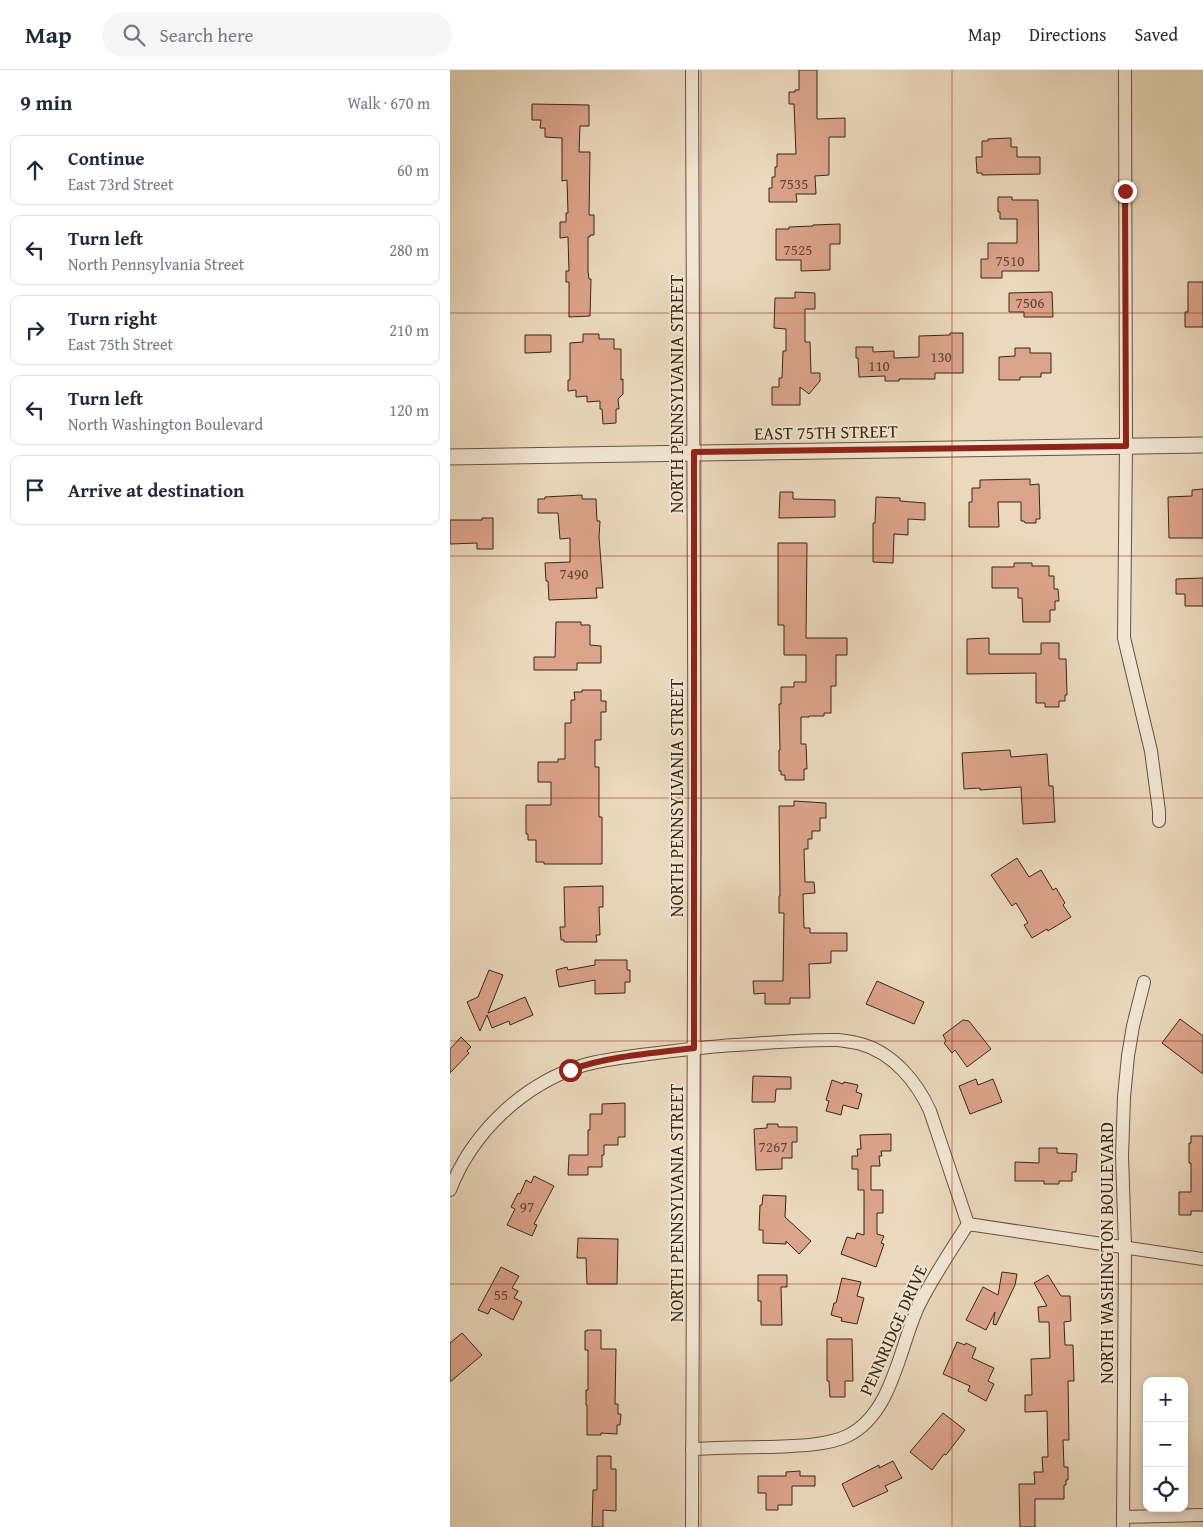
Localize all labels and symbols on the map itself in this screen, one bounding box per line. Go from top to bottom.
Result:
house number: 7535 [780,173,808,194]
route end [1114,180,1137,203]
house number: 7525 [784,239,812,260]
house number: 7510 [996,250,1024,271]
street label: NORTH PENNSYLVANIA STREET [663,275,690,513]
house number: 7506 [1016,292,1044,313]
house number: 130 [930,346,952,367]
house number: 110 [868,355,890,376]
street label: EAST 75TH STREET [754,417,898,447]
house number: 7490 [560,563,588,584]
street label: NORTH PENNSYLVANIA STREET [663,679,690,917]
route start [559,1059,582,1082]
street label: NORTH PENNSYLVANIA STREET [663,1084,690,1322]
street label: NORTH WASHINGTON BOULEVARD [1093,1122,1120,1384]
house number: 7267 [759,1136,787,1157]
house number: 97 [520,1196,534,1217]
street label: PENNRIDGE DRIVE [852,1260,934,1400]
house number: 55 [494,1284,508,1305]

